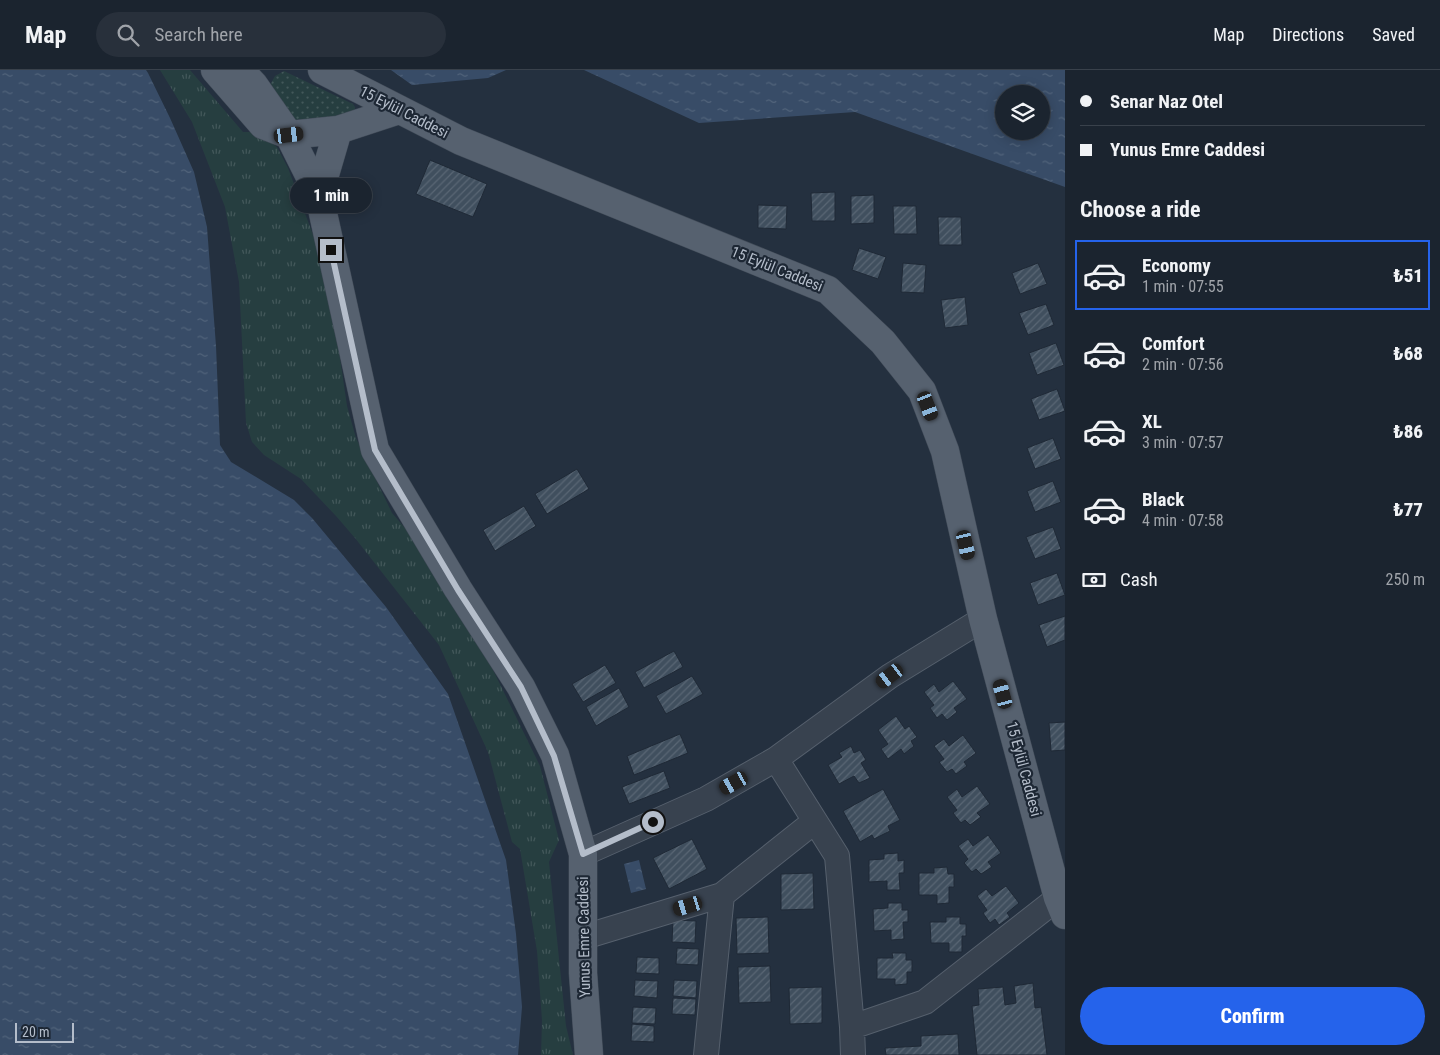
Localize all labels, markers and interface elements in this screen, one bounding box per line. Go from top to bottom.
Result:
search box [96,12,446,57]
text: Map [25,21,66,49]
icon: search [114,21,142,49]
text: Search here [154,23,243,46]
text: Map [1213,24,1244,45]
text: Directions [1272,24,1344,45]
text: Saved [1372,24,1415,45]
street label: 15 Eylül Caddesi [357,82,451,142]
map controls [995,85,1050,140]
button: layers [995,85,1050,140]
text: Senar Naz Otel [1110,90,1223,113]
car [273,126,304,144]
text: Yunus Emre Caddesi [1110,138,1265,161]
callout: 1 min [290,178,372,212]
text: 1 min [313,186,349,205]
text: Choose a ride [1080,197,1201,222]
route end [320,239,342,261]
street label: 15 Eylül Caddesi [729,242,825,296]
icon: car [1082,253,1127,298]
text: Economy [1142,254,1211,277]
text: ₺51 [1393,264,1423,287]
text: 1 min · 07:55 [1142,277,1224,296]
icon: car [1082,331,1127,376]
text: Comfort [1142,332,1205,355]
text: ₺68 [1393,342,1423,365]
text: 2 min · 07:56 [1142,355,1224,374]
car [915,389,940,423]
icon: car [1082,409,1127,454]
text: XL [1142,410,1162,433]
text: ₺86 [1393,420,1423,443]
text: 3 min · 07:57 [1142,433,1224,452]
icon: car [1082,487,1127,532]
text: Black [1142,488,1184,511]
text: ₺77 [1393,498,1423,521]
text: 4 min · 07:58 [1142,511,1224,530]
car [955,529,976,561]
icon: cash [1080,566,1108,594]
text: Cash [1120,568,1158,591]
text: 250 m [1386,570,1425,589]
car [873,661,906,691]
car [991,678,1014,710]
street label: 15 Eylül Caddesi [1003,720,1045,818]
car [717,769,750,797]
route start [642,811,664,833]
street label: Yunus Emre Caddesi [574,876,594,998]
car [671,894,704,918]
button: Confirm [1080,987,1425,1045]
scale bar [15,1020,74,1043]
text: 20 m [22,1024,50,1040]

